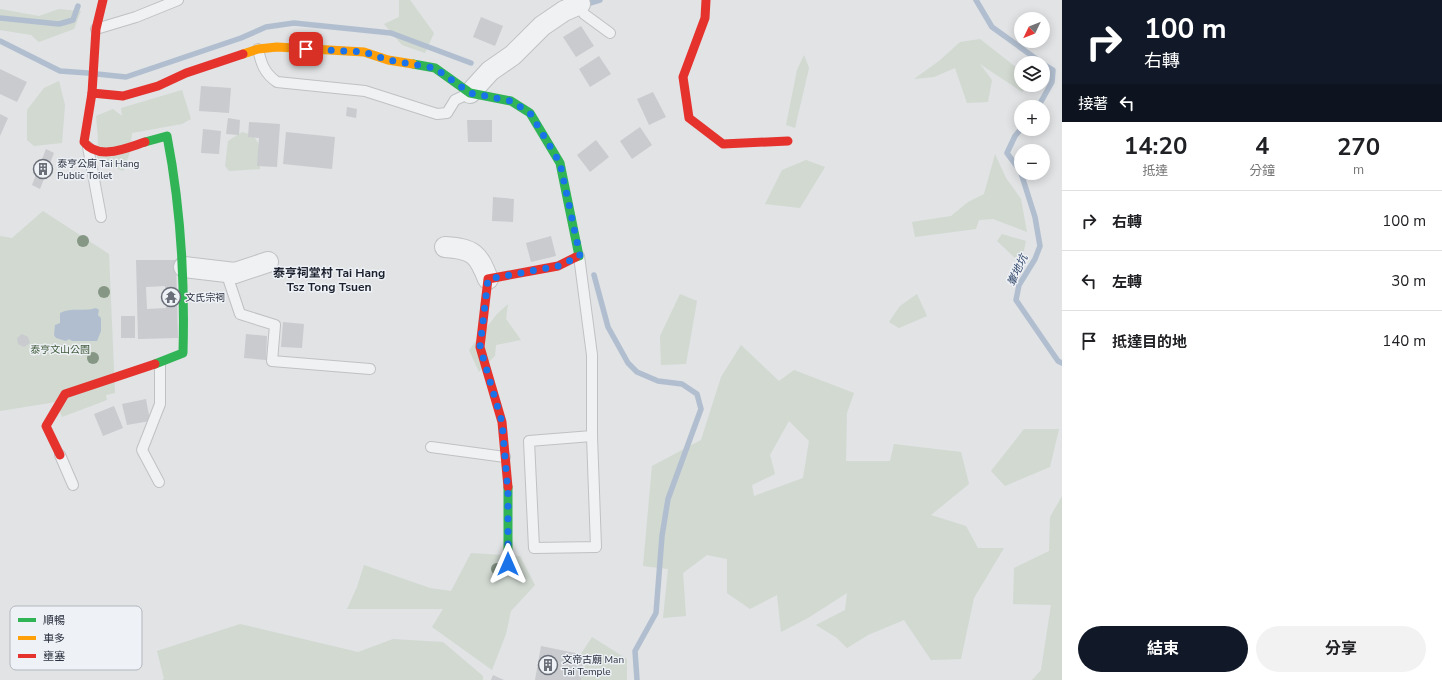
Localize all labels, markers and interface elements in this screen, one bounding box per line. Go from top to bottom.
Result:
text: 100 m [1144,10,1227,48]
north arrow [1014,12,1050,48]
map controls [1014,12,1050,180]
icon: right [1078,16,1130,68]
pin [289,32,323,66]
icon: arrive [295,38,317,60]
text: 右轉 [1144,49,1180,73]
button: layers [1014,56,1050,92]
icon: left [1116,92,1138,114]
text: 接著 [1078,94,1108,114]
button: + [1014,100,1050,136]
text: 14:20 [1124,130,1187,162]
text: 4 [1255,130,1269,162]
text: 270 [1337,131,1380,163]
button: − [1014,144,1050,180]
place label: 泰亨公廁 Tai Hang Public Toilet [57,157,140,183]
building icon: 泰亨公廁 Tai Hang Public Toilet [32,158,54,180]
text: m [1353,161,1364,179]
text: 抵達 [1143,162,1169,180]
text: 分鐘 [1249,162,1275,180]
icon: right [1078,210,1100,232]
text: 100 m [1382,211,1426,231]
text: 右轉 [1112,212,1142,232]
water label: 輋地坑 [1004,250,1032,288]
district label: 泰亨祠堂村 Tai Hang Tsz Tong Tsuen [273,265,385,295]
icon: left [1078,270,1100,292]
text: 30 m [1391,271,1426,291]
text: 左轉 [1112,272,1142,292]
temple icon: 文氏宗祠 [160,286,182,308]
place label: 文氏宗祠 [185,291,225,305]
icon: arrive [1078,330,1100,352]
text: 140 m [1382,331,1426,351]
text: 抵達目的地 [1112,332,1187,352]
park label: 泰亨文山公園 [30,343,90,357]
position arrow [487,543,529,585]
legend [10,606,142,670]
text: 順暢 [43,613,65,628]
button: 結束 [1078,626,1248,672]
button: 分享 [1256,626,1426,672]
text: 車多 [43,631,65,646]
text: 壅塞 [43,649,65,664]
place label: 文帝古廟 Man Tai Temple [562,653,624,679]
building icon: 文帝古廟 Man Tai Temple [537,654,559,676]

